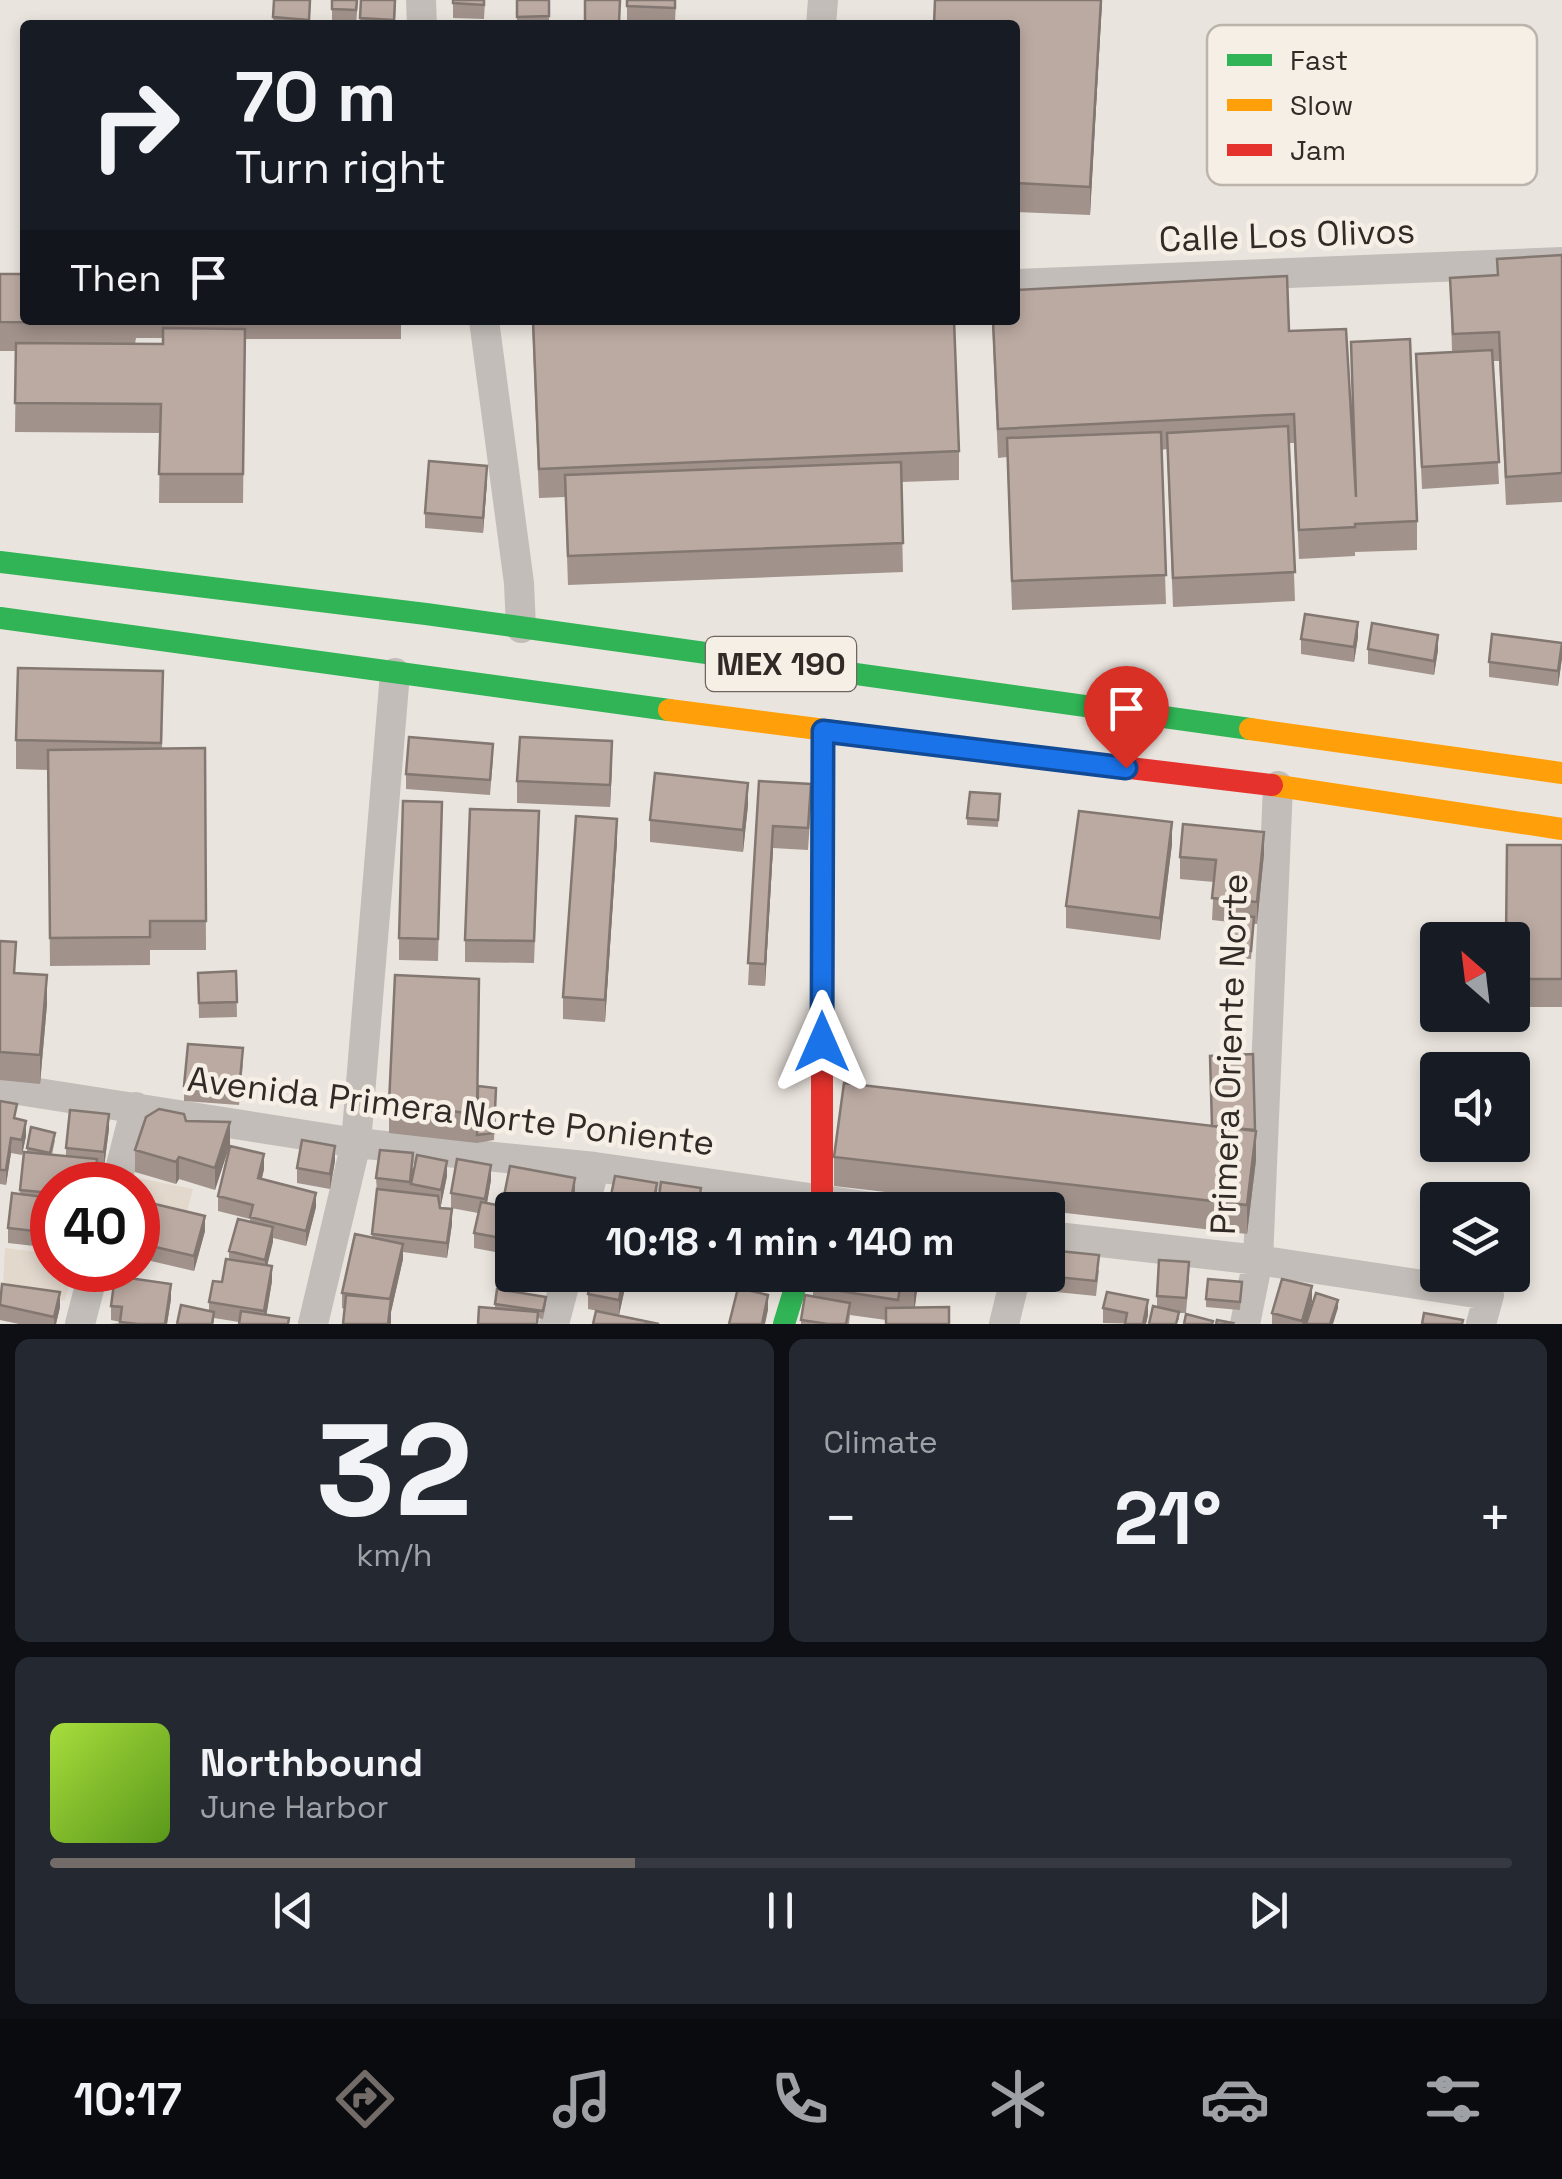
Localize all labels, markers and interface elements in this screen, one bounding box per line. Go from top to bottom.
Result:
legend [1207,25,1537,185]
text: Fast [1290,42,1348,78]
text: 70 m [235,52,396,141]
icon: right [70,60,200,190]
text: Slow [1290,87,1353,123]
text: Jam [1290,132,1346,168]
text: Turn right [235,139,446,196]
street label: Calle Los Olivos [1158,209,1416,261]
icon: arrive [181,250,236,305]
text: Then [70,254,161,302]
road number: MEX 190 [706,637,856,691]
pin [1084,666,1169,769]
icon: arrive [1099,681,1154,736]
street label: Primera Oriente Norte [1201,873,1257,1235]
north arrow [1420,922,1530,1032]
map controls [1420,922,1530,1292]
position arrow [770,990,874,1094]
button: sound [1420,1052,1530,1162]
street label: Avenida Primera Norte Poniente [185,1057,717,1165]
speed limit sign: 40 [30,1162,160,1292]
button: layers [1420,1182,1530,1292]
text: 10:18 · 1 min · 140 m [605,1218,955,1266]
text: 32 [316,1387,472,1553]
text: Climate [824,1422,938,1462]
text: 21° [1114,1470,1222,1566]
text: − [824,1483,858,1553]
text: + [1478,1483,1512,1553]
text: km/h [356,1535,432,1575]
text: Northbound [200,1739,423,1787]
text: June Harbor [200,1787,388,1827]
icon: previous [266,1883,321,1938]
icon: pause [753,1883,808,1938]
icon: next [1241,1883,1296,1938]
icon: directions [330,2064,400,2134]
icon: music [547,2064,617,2134]
icon: phone [765,2064,835,2134]
icon: climate [983,2064,1053,2134]
icon: car [1200,2064,1270,2134]
icon: filters [1418,2064,1488,2134]
text: 10:17 [74,2071,182,2128]

